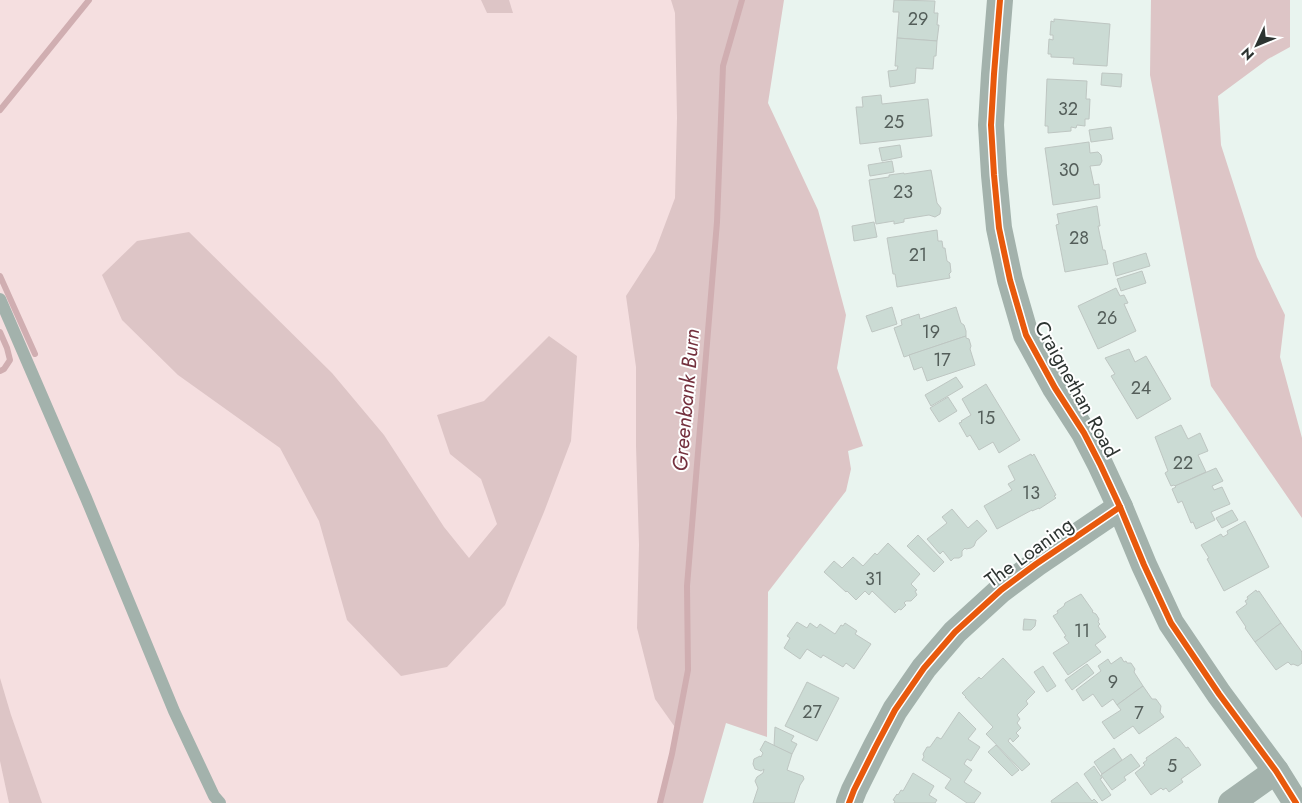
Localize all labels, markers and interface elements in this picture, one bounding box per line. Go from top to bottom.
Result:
house number: 29 [908,6,928,32]
north arrow [1232,20,1282,70]
text: N [1237,43,1259,65]
house number: 32 [1058,96,1078,122]
house number: 25 [884,109,904,135]
house number: 30 [1059,157,1080,183]
house number: 23 [893,179,913,205]
house number: 28 [1069,225,1089,251]
house number: 21 [909,242,927,268]
house number: 26 [1097,305,1117,331]
street label: Craignethan Road [1027,316,1126,463]
house number: 19 [922,319,940,345]
water label: Greenbank Burn [665,327,707,473]
house number: 17 [933,347,951,373]
house number: 24 [1131,375,1151,401]
house number: 15 [977,405,995,431]
house number: 22 [1173,450,1193,476]
house number: 13 [1022,480,1040,506]
street label: The Loaning [979,510,1080,594]
house number: 31 [865,566,883,592]
house number: 11 [1074,618,1090,644]
house number: 9 [1108,669,1118,695]
house number: 27 [802,699,822,725]
house number: 7 [1134,700,1144,726]
house number: 5 [1167,753,1177,779]

